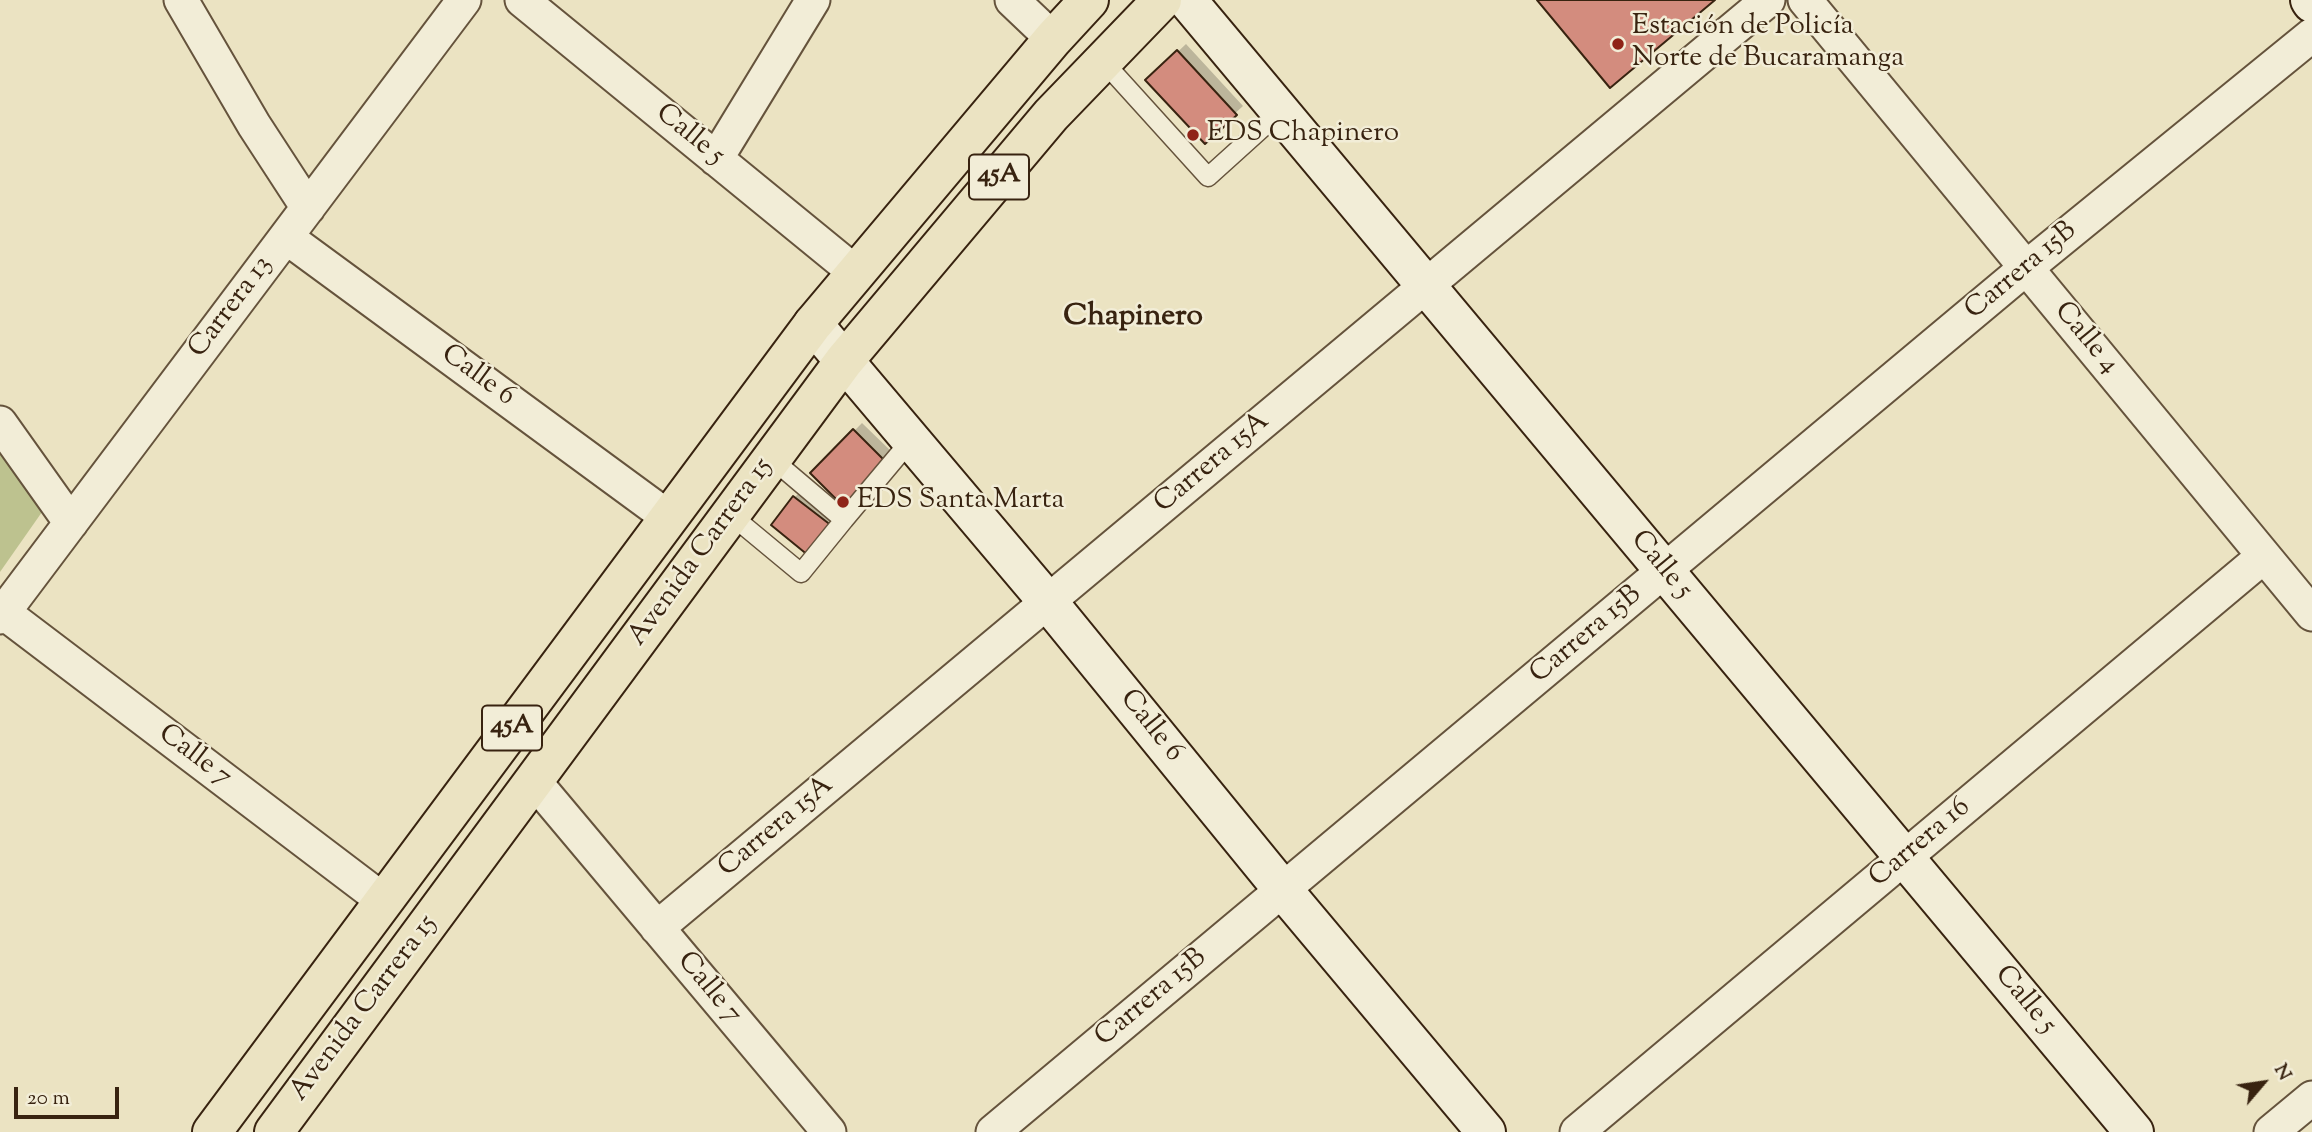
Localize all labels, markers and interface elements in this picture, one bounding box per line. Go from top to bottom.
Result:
place label: Estación de Policía Norte de Bucaramanga [1632,11,1904,77]
marker: Estación de Policía Norte de Bucaramanga [1610,36,1626,52]
street label: Calle 5 [648,98,730,174]
place label: EDS Chapinero [1207,118,1399,152]
marker: EDS Chapinero [1185,127,1201,143]
road number: 45A [969,154,1029,200]
street label: Carrera 15B [1960,216,2084,328]
street label: Carrera 13 [183,250,281,366]
street label: Calle 4 [2045,296,2125,382]
district label: Chapinero [1063,301,1203,337]
street label: Calle 6 [433,339,521,415]
street label: Carrera 15A [1149,406,1277,522]
street label: Avenida Carrera 15 [622,452,782,654]
place label: EDS Santa Marta [857,485,1064,519]
marker: EDS Santa Marta [835,494,851,510]
street label: Calle 5 [1622,525,1698,607]
street label: Carrera 15B [1525,580,1649,692]
street label: Calle 6 [1111,684,1189,770]
road number: 45A [482,706,542,750]
street label: Calle 7 [151,718,237,796]
street label: Carrera 15A [713,770,841,886]
street label: Carrera 16 [1864,792,1978,896]
street label: Avenida Carrera 15 [284,909,446,1109]
street label: Carrera 15B [1090,943,1214,1055]
street label: Calle 7 [668,946,748,1032]
street label: Calle 5 [1986,960,2062,1042]
north arrow [2228,1048,2298,1118]
text: N [2266,1059,2297,1086]
scale bar [18,1072,122,1116]
text: 20 m [27,1084,70,1114]

